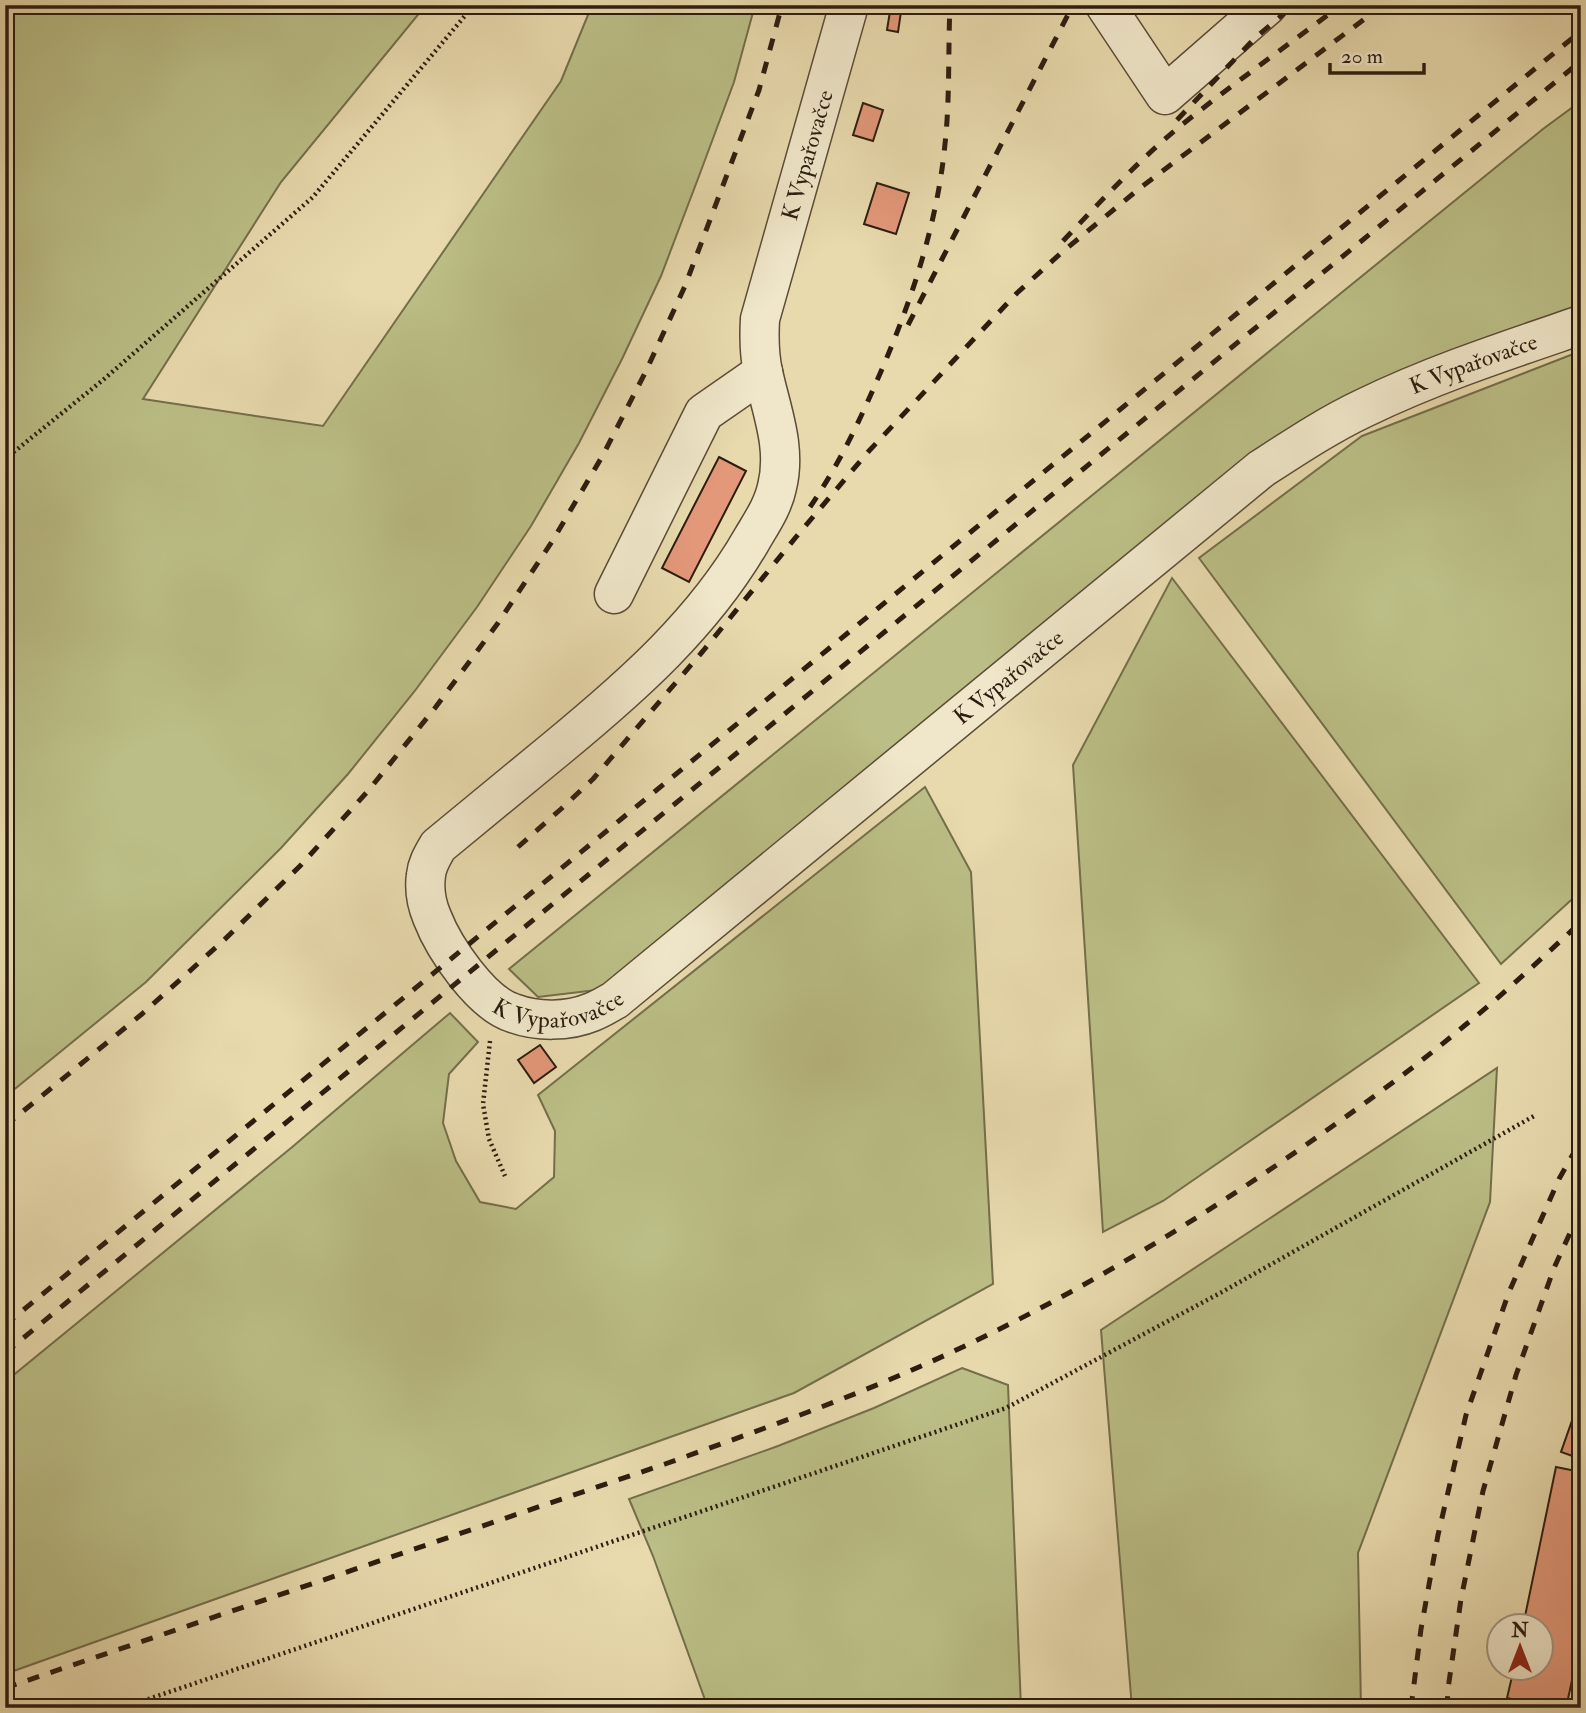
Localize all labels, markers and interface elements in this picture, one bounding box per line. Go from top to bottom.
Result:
scale bar [1330,32,1425,76]
text: 20 m [1341,43,1383,70]
street label: K Vypařovačce [775,86,841,224]
street label: K Vypařovačce [1405,327,1541,401]
street label: K Vypařovačce [947,623,1070,731]
street label: K Vypařovačce [487,984,630,1036]
north arrow [1484,1612,1554,1682]
text: N [1510,1619,1529,1643]

